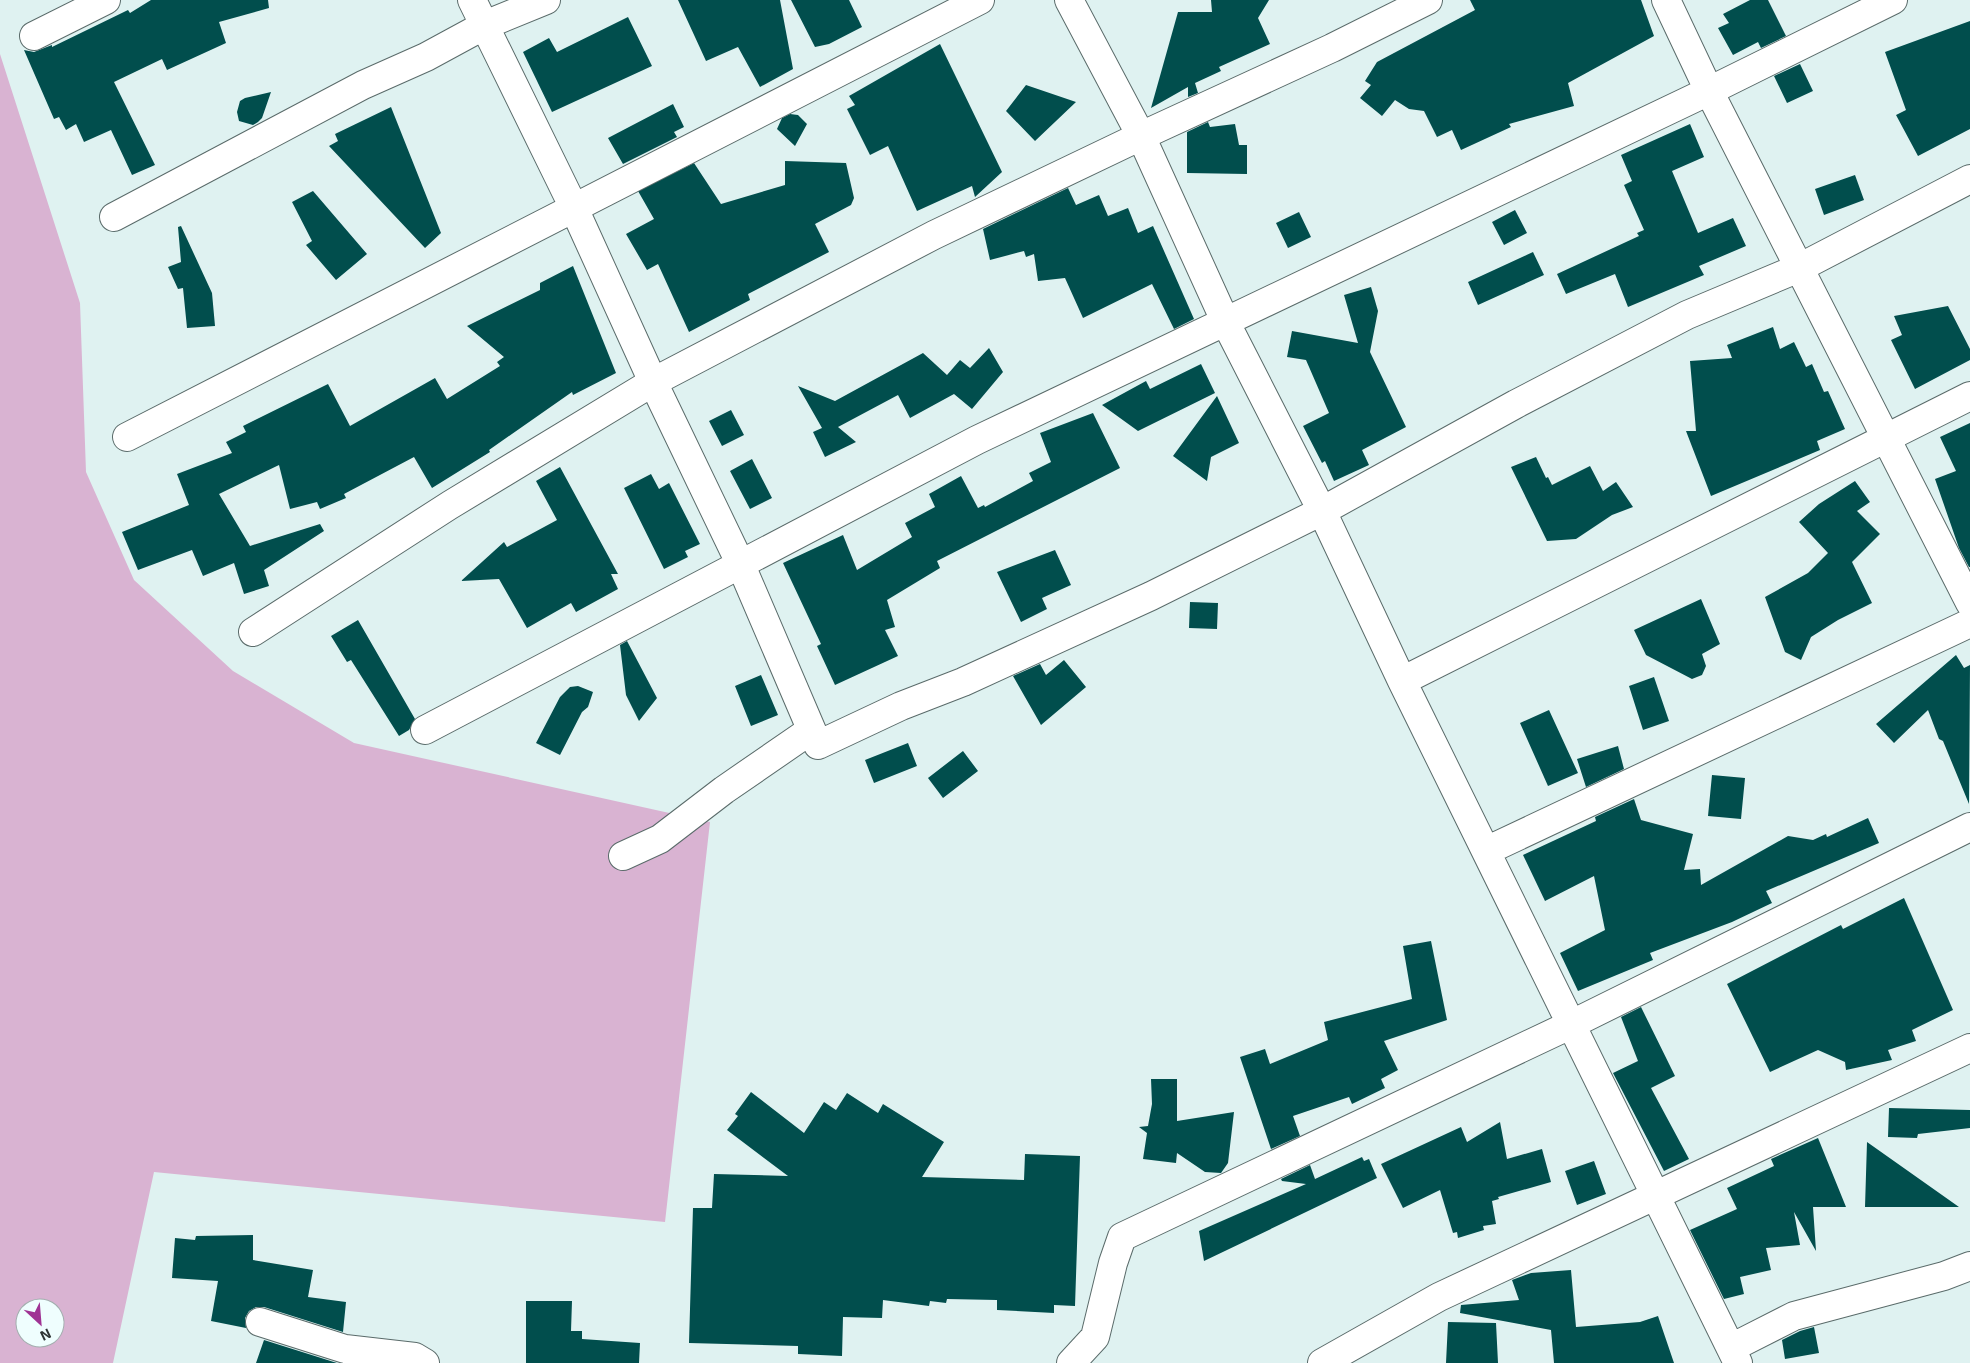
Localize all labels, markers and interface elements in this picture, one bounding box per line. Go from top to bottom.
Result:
north arrow [15,1298,65,1348]
text: N [38,1325,54,1345]

